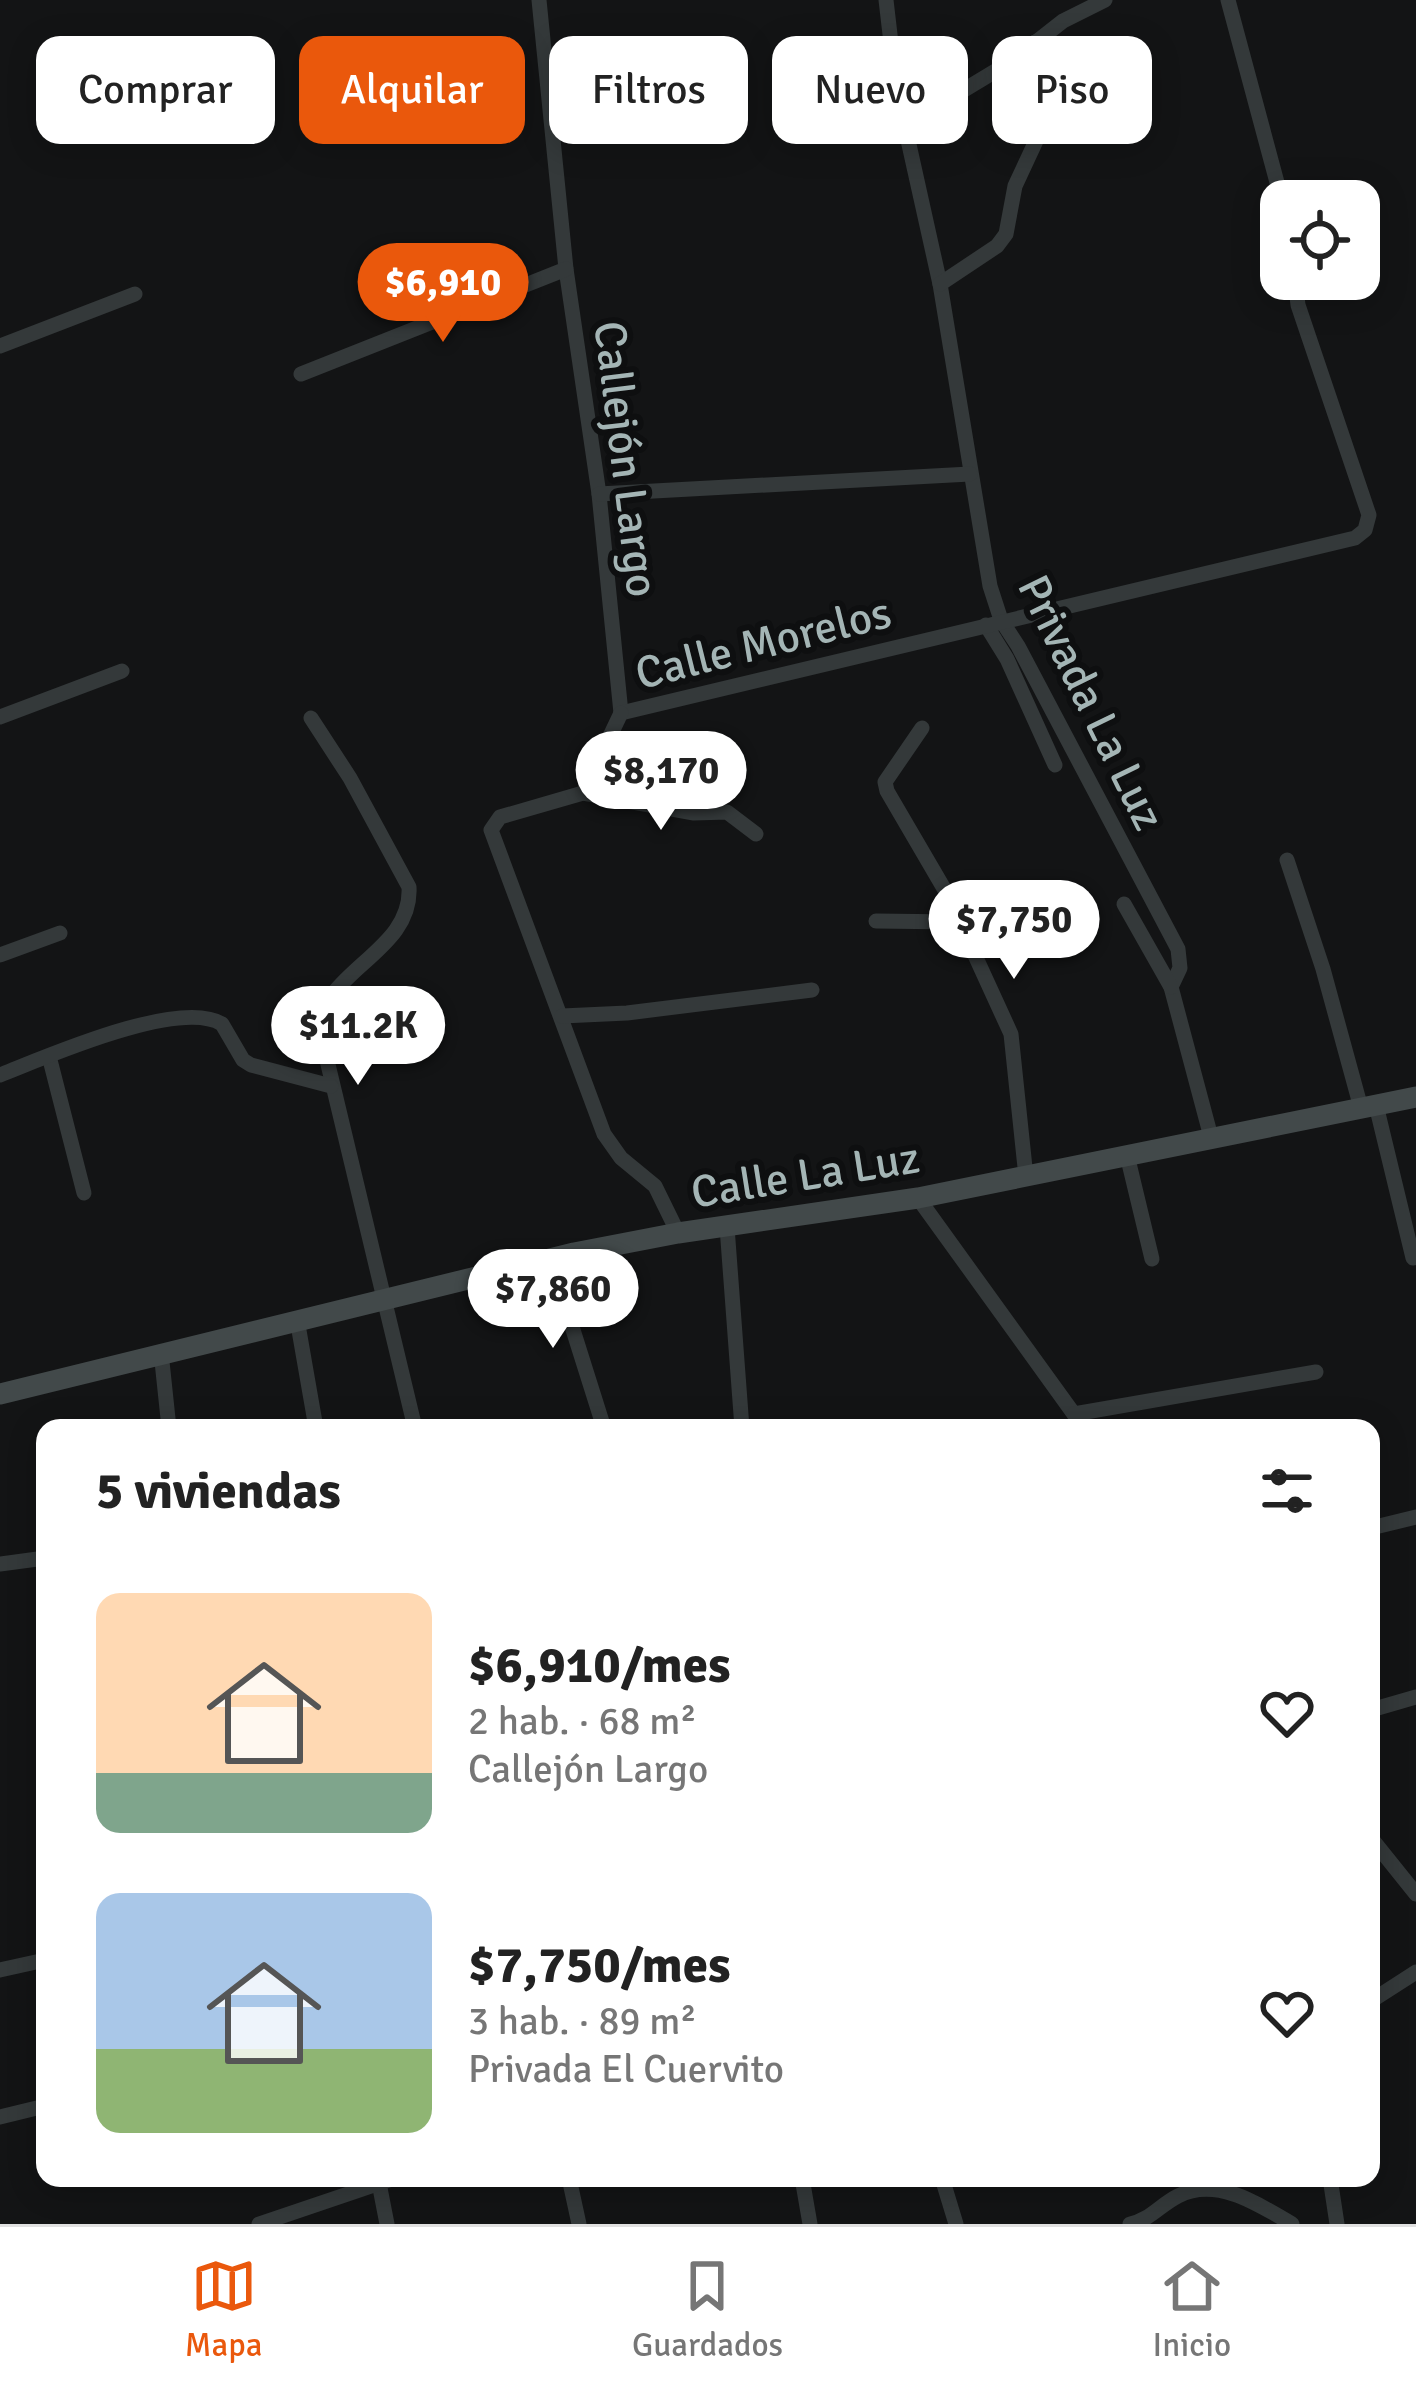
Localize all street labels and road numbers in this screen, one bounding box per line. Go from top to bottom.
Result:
street label: Callejón Largo [581,318,670,600]
street label: Privada La Luz [1005,566,1176,839]
street label: Calle Morelos [630,585,897,702]
street label: Calle La Luz [687,1130,923,1221]

